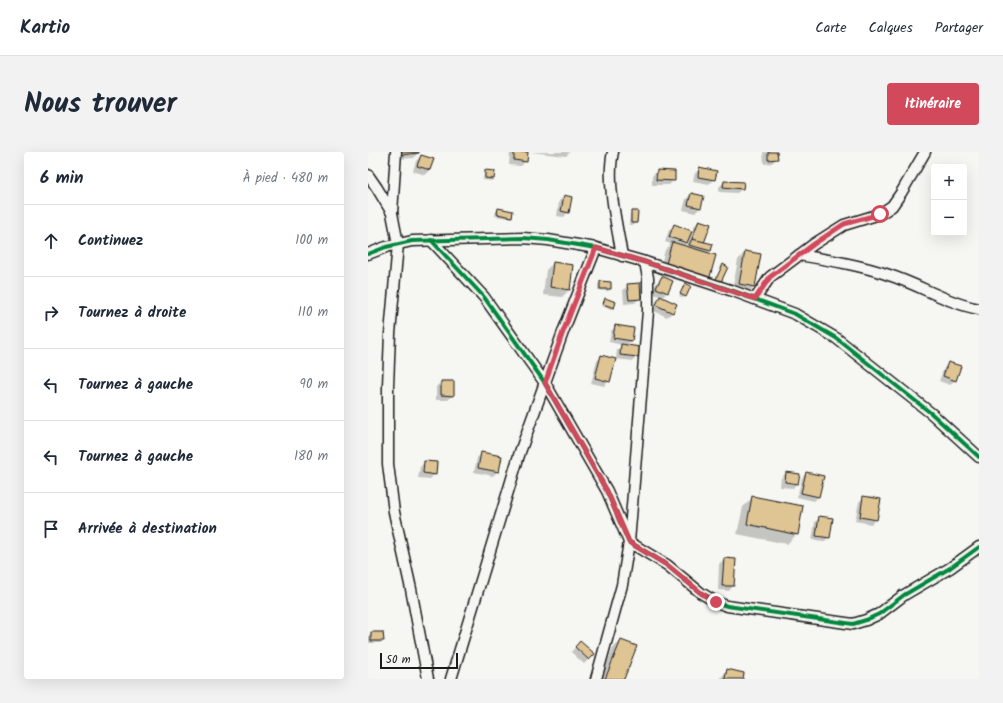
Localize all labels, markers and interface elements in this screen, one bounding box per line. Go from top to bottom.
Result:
text: Kartio [20,13,70,43]
text: Carte [815,17,847,39]
text: Calques [869,17,913,39]
text: Partager [935,17,983,39]
text: Nous trouver [24,82,177,127]
button: Itinéraire [887,83,979,125]
map controls [931,164,967,236]
button: + [931,164,967,200]
text: 6 min [40,165,84,192]
text: À pied · 480 m [243,168,328,189]
button: − [931,200,967,236]
route start [871,205,889,223]
text: Continuez [78,229,143,253]
icon: ahead [40,230,62,252]
text: 100 m [295,230,328,251]
text: Tournez à droite [78,301,186,325]
icon: right [40,302,62,324]
text: 110 m [298,302,328,323]
text: Tournez à gauche [78,373,193,397]
icon: left [40,374,62,396]
text: 90 m [300,374,328,395]
text: Tournez à gauche [78,445,193,469]
icon: left [40,446,62,468]
text: 180 m [294,446,328,467]
text: Arrivée à destination [78,517,217,541]
icon: arrive [40,518,62,540]
route end [707,593,725,611]
scale bar [380,651,458,670]
text: 50 m [386,651,411,669]

